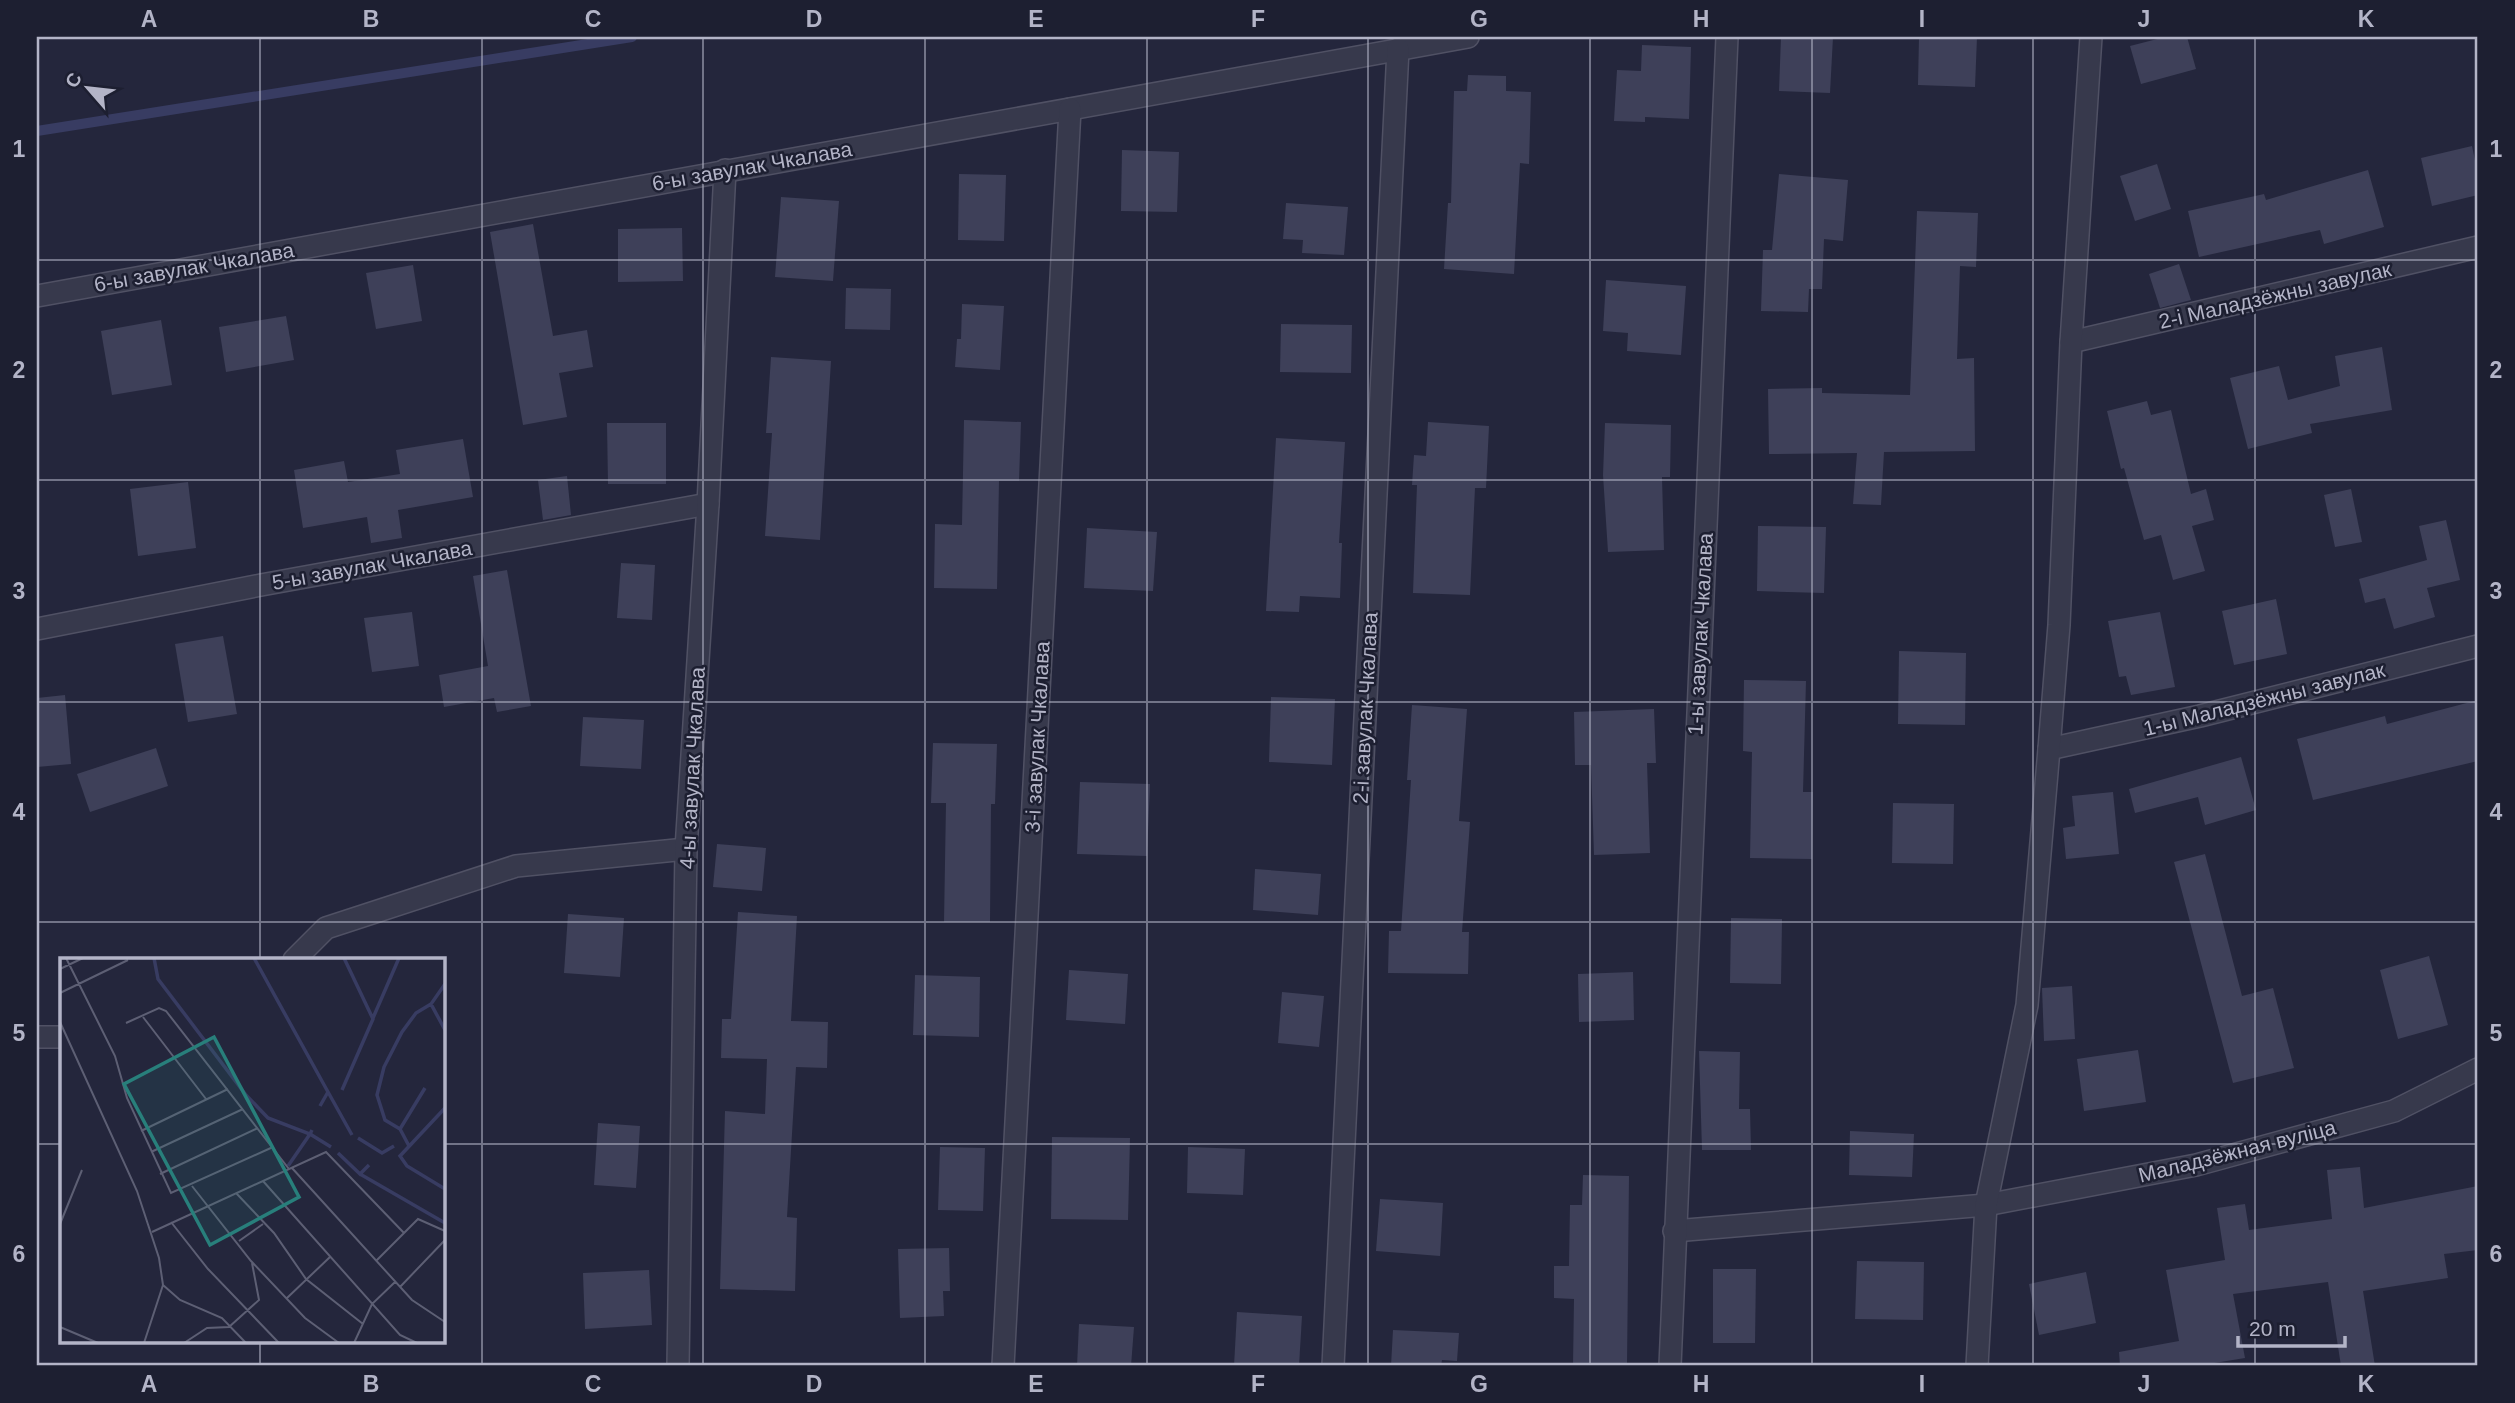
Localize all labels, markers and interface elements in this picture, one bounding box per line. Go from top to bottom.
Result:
text: A [141,6,157,32]
text: B [363,6,379,32]
text: C [585,6,601,32]
text: D [806,6,822,32]
text: E [1028,6,1044,32]
text: F [1251,6,1265,32]
text: G [1470,6,1488,32]
text: H [1693,6,1709,32]
text: I [1919,6,1925,32]
text: J [2138,6,2150,32]
text: K [2358,6,2375,32]
north arrow [52,52,122,122]
text: С [61,69,86,91]
text: 1 [13,136,26,162]
text: 1 [2490,136,2503,162]
street label: 6-ы завулак Чкалава [650,137,854,195]
street label: 6-ы завулак Чкалава [92,238,296,296]
street label: 2-і Маладзёжны завулак [2157,257,2394,333]
text: 2 [13,357,25,383]
text: 2 [2490,357,2502,383]
street label: 1-ы завулак Чкалава [1683,532,1717,736]
street label: 5-ы завулак Чкалава [270,536,474,594]
text: 3 [13,578,25,604]
text: 3 [2490,578,2502,604]
street label: 2-і завулак Чкалава [1348,611,1382,804]
street label: 3-і завулак Чкалава [1020,640,1054,833]
street label: 1-ы Маладзёжны завулак [2141,658,2388,740]
street label: 4-ы завулак Чкалава [675,666,709,870]
text: 4 [13,799,26,825]
text: 4 [2490,799,2503,825]
inset map [60,958,444,1344]
text: 5 [13,1020,26,1046]
text: 5 [2490,1020,2503,1046]
street label: Маладзёжная вуліца [2136,1115,2338,1187]
text: 6 [13,1241,25,1267]
text: 6 [2490,1241,2502,1267]
scale bar [2238,1305,2345,1349]
text: 20 m [2249,1317,2296,1340]
text: A [141,1371,157,1397]
text: B [363,1371,379,1397]
text: C [585,1371,601,1397]
text: D [806,1371,822,1397]
text: E [1028,1371,1044,1397]
text: F [1251,1371,1265,1397]
text: G [1470,1371,1488,1397]
text: H [1693,1371,1709,1397]
text: I [1919,1371,1925,1397]
text: J [2138,1371,2150,1397]
text: K [2358,1371,2375,1397]

